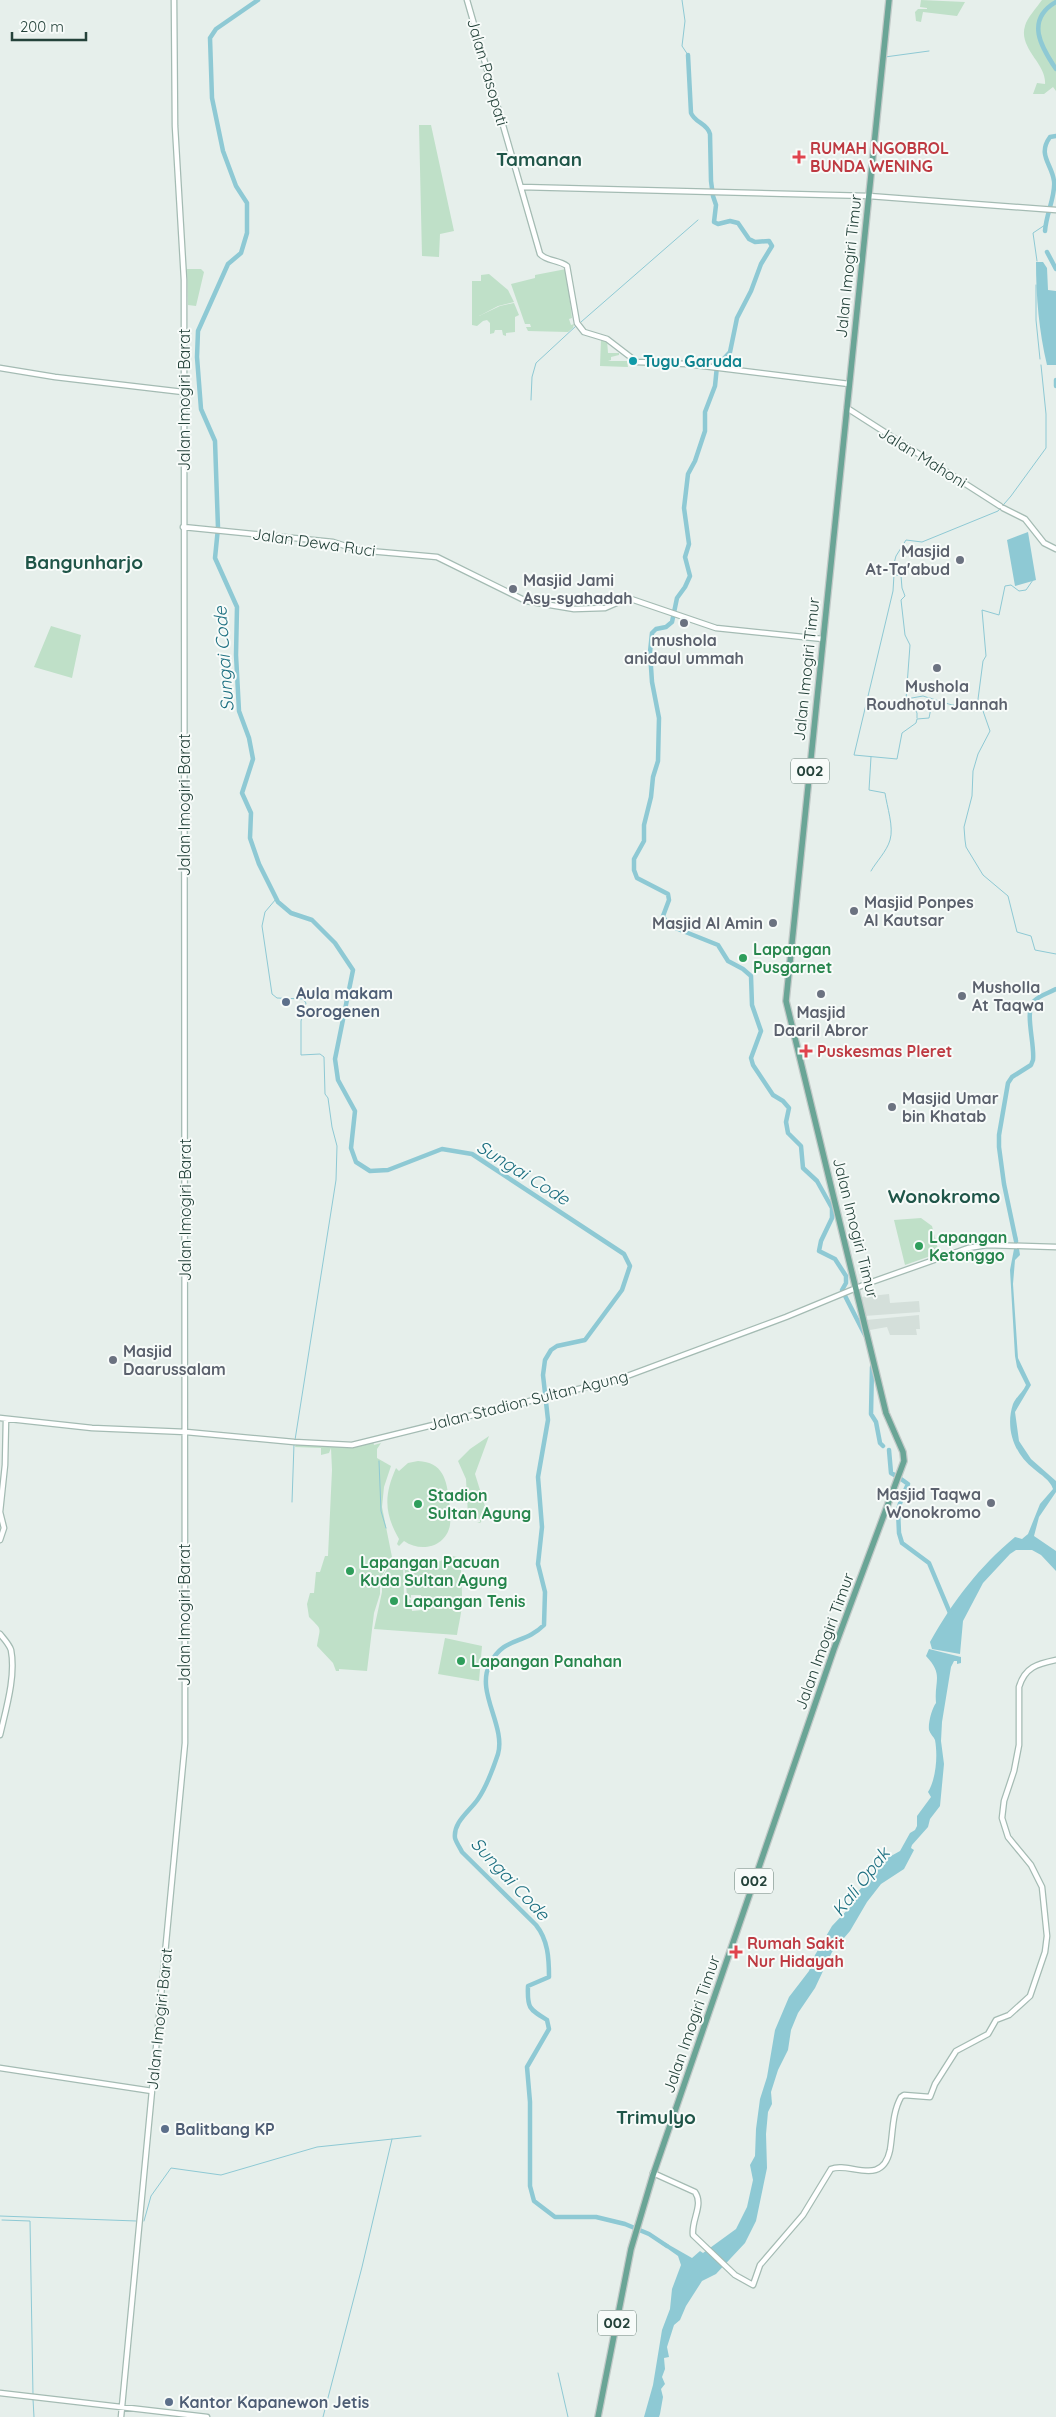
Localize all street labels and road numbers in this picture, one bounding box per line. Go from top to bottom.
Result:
street label: Jalan Pasopati [463,16,513,128]
street label: Jalan Imogiri Timur [831,193,865,339]
street label: Jalan Imogiri Barat [174,329,194,471]
street label: Jalan Mahoni [875,422,971,492]
street label: Jalan Dewa Ruci [251,523,377,561]
street label: Jalan Imogiri Timur [789,596,823,742]
street label: Jalan Imogiri Barat [174,734,194,876]
road number: 002 [791,758,829,784]
street label: Jalan Imogiri Barat [175,1139,195,1281]
street label: Jalan Imogiri Timur [829,1156,883,1300]
street label: Jalan Stadion Sultan Agung [426,1365,630,1435]
street label: Jalan Imogiri Barat [174,1544,194,1686]
street label: Jalan Imogiri Timur [790,1570,858,1712]
road number: 002 [735,1868,773,1894]
street label: Jalan Imogiri Barat [142,1947,176,2091]
street label: Jalan Imogiri Timur [658,1952,724,2096]
road number: 002 [598,2310,636,2336]

